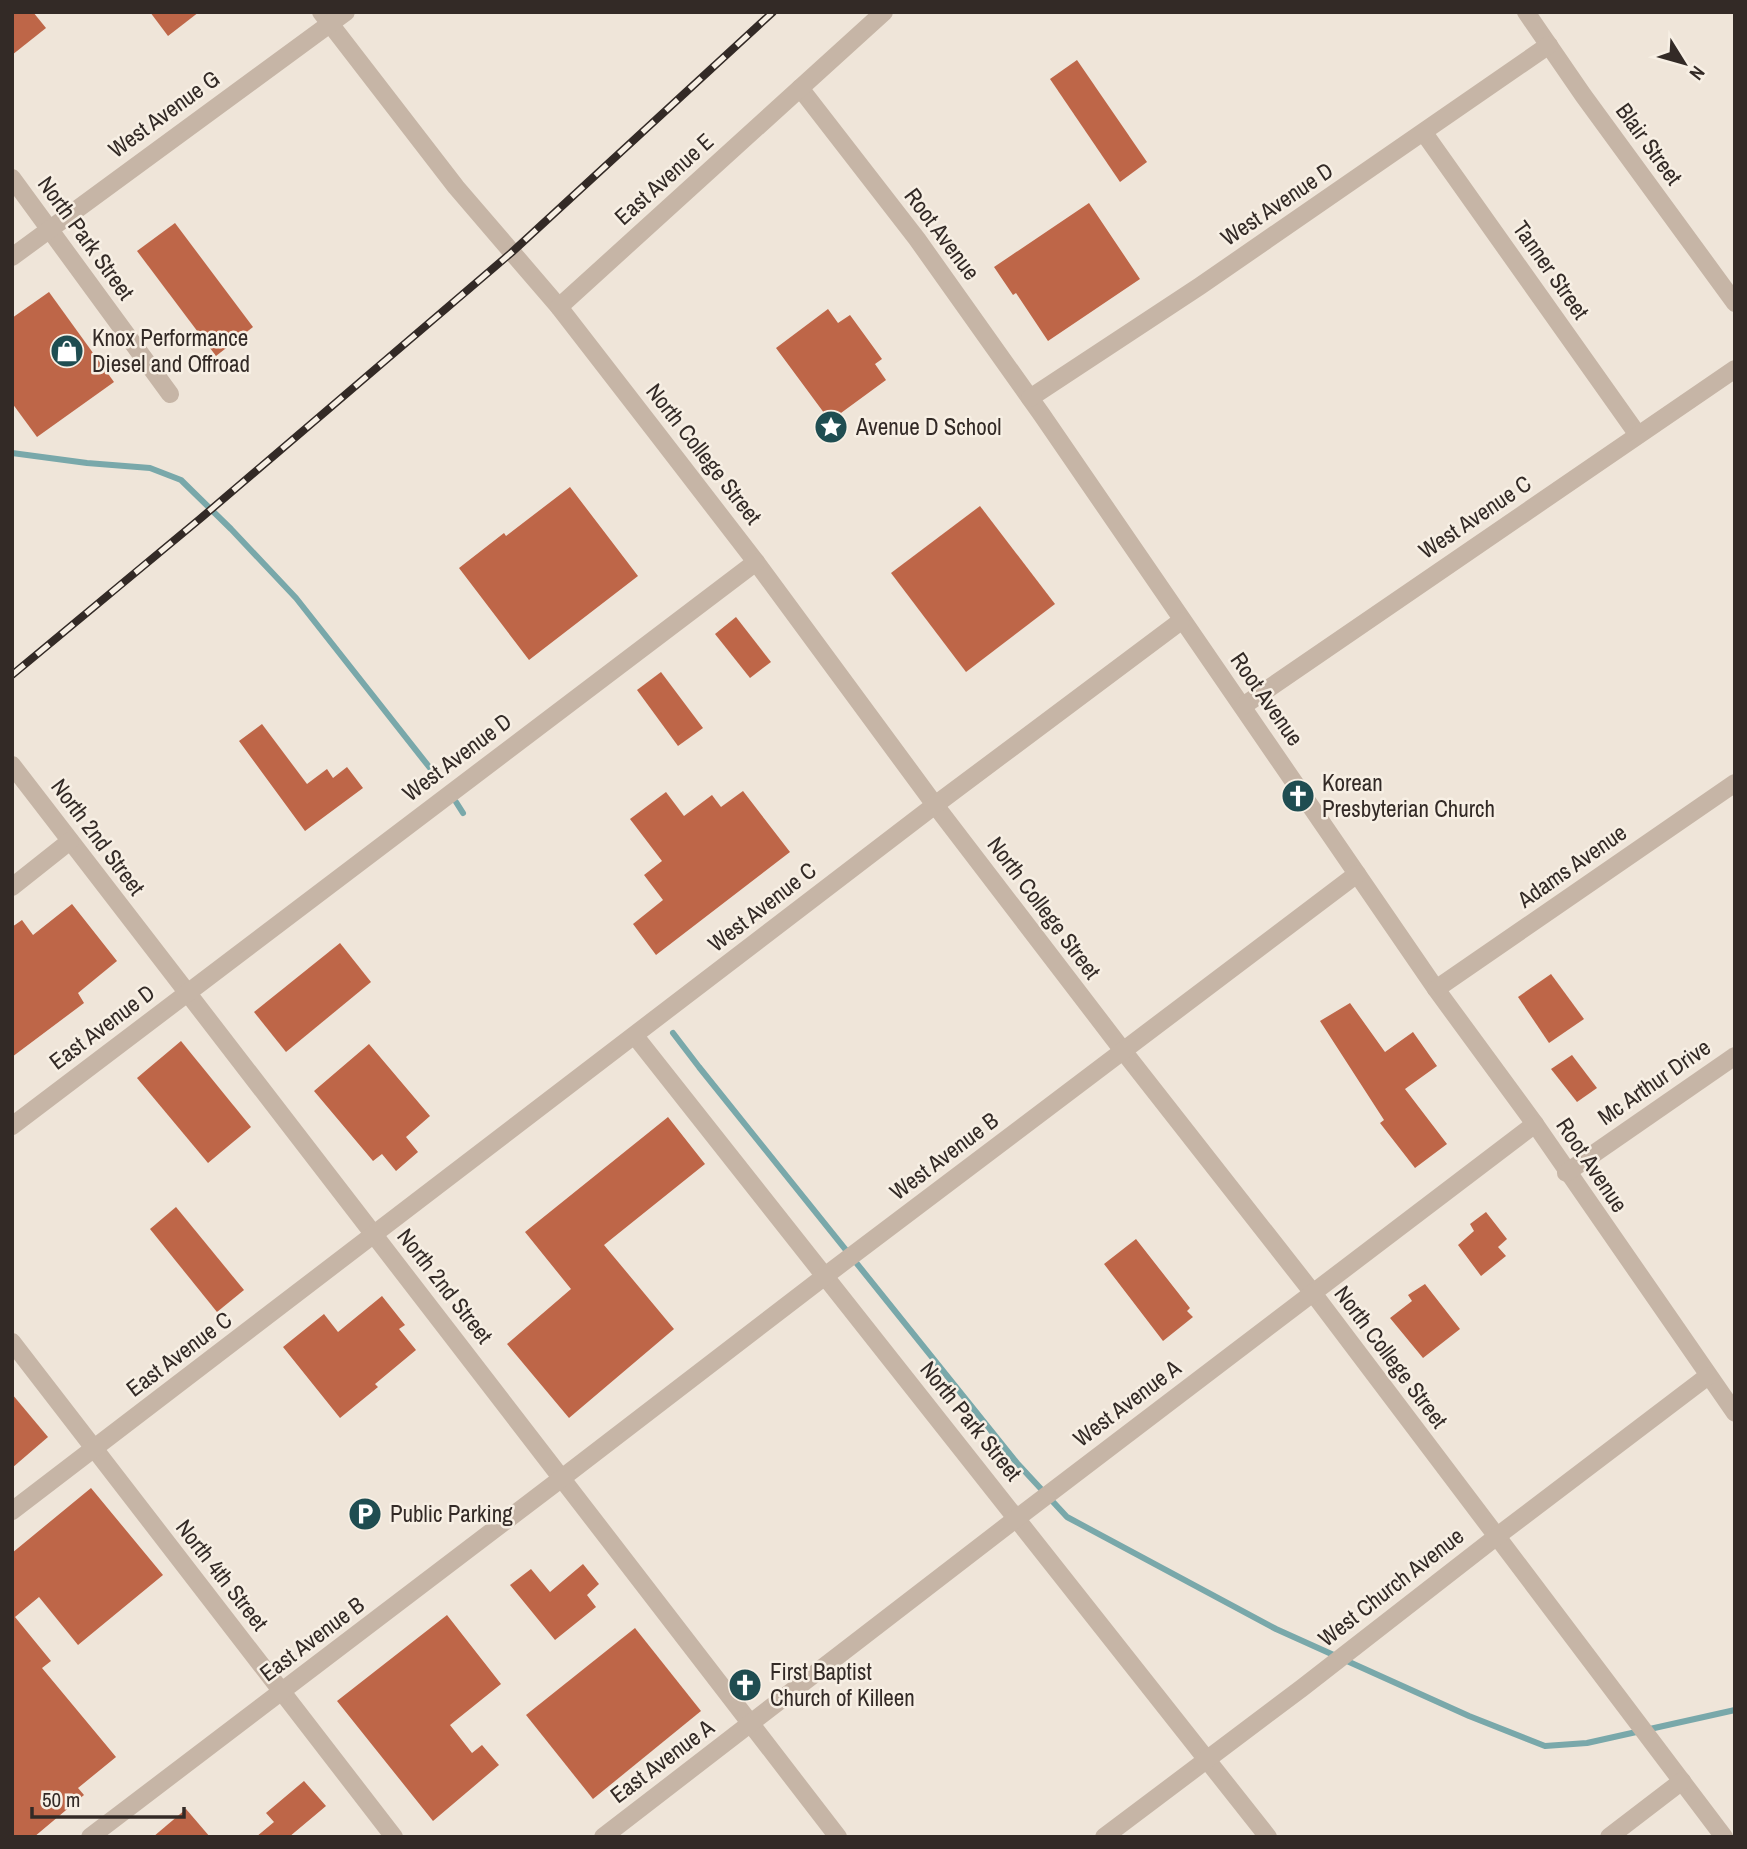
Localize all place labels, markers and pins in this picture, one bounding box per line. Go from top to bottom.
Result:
place label: Knox Performance Diesel and Offroad [92,322,250,379]
shop icon: Knox Performance Diesel and Offroad [48,332,86,370]
place icon: Avenue D School [812,408,850,446]
place label: Avenue D School [855,411,1001,442]
place label: Korean Presbyterian Church [1322,767,1495,824]
church icon: Korean Presbyterian Church [1279,777,1317,815]
parking icon: Public Parking [346,1495,384,1533]
place label: Public Parking [390,1498,513,1529]
place label: First Baptist Church of Killeen [770,1656,915,1713]
church icon: First Baptist Church of Killeen [726,1666,764,1704]

